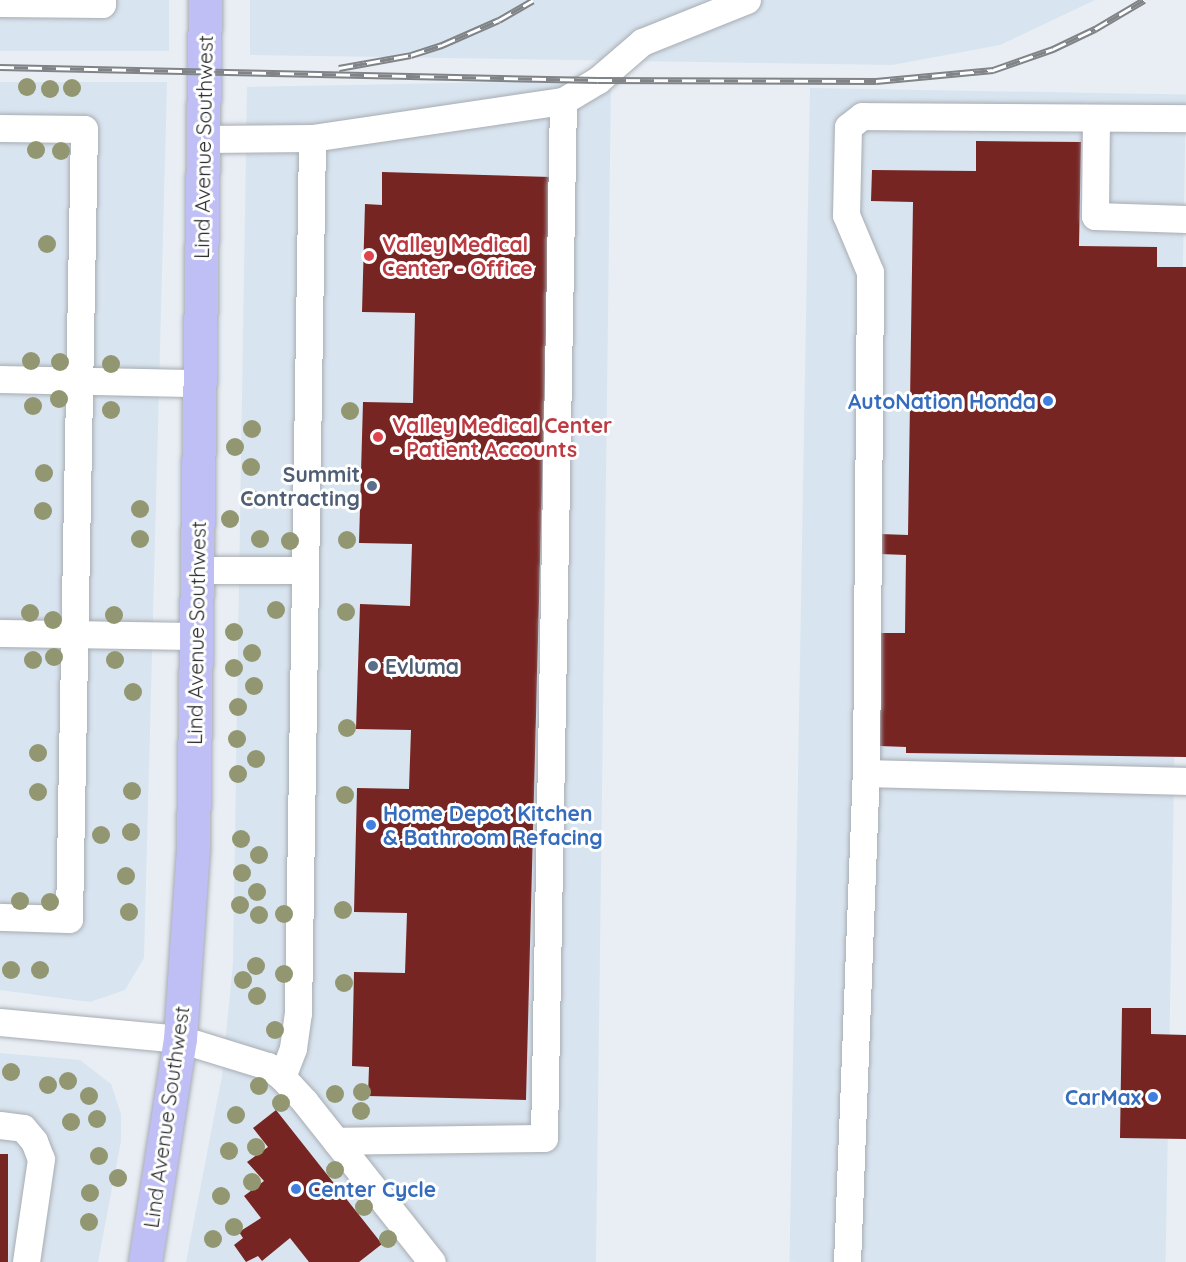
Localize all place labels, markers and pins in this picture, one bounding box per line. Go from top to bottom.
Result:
place label: Valley Medical Center - Office [382,231,533,281]
marker: Valley Medical Center - Office [360,247,378,265]
place label: AutoNation Honda [848,388,1036,414]
marker: AutoNation Honda [1041,394,1055,408]
place label: Valley Medical Center - Patient Accounts [392,412,612,462]
marker: Valley Medical Center - Patient Accounts [369,428,387,446]
place label: Summit Contracting [240,461,360,511]
marker: Summit Contracting [365,479,379,493]
place label: Evluma [385,653,459,679]
marker: Evluma [366,659,380,673]
place label: Home Depot Kitchen & Bathroom Refacing [383,800,603,850]
marker: Home Depot Kitchen & Bathroom Refacing [364,818,378,832]
place label: CarMax [1065,1084,1141,1110]
marker: CarMax [1146,1090,1160,1104]
place label: Center Cycle [308,1176,436,1202]
marker: Center Cycle [289,1182,303,1196]

